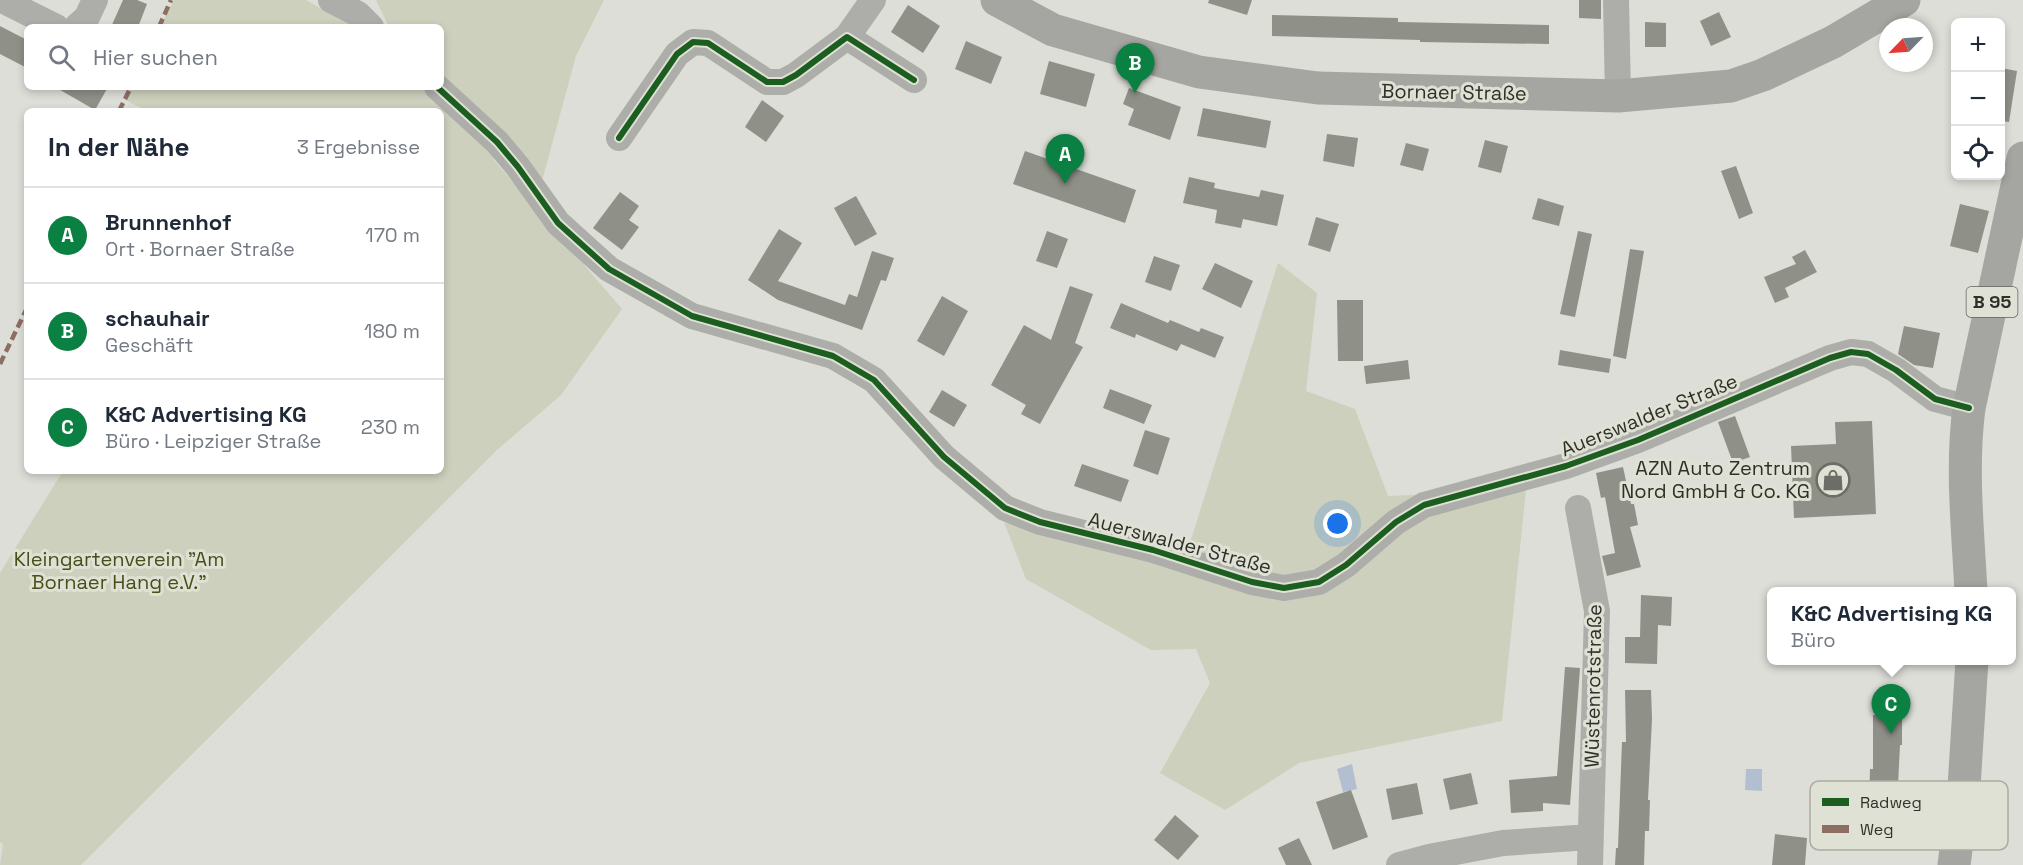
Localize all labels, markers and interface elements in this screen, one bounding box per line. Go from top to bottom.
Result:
north arrow [1879,18,1933,72]
map controls [1951,18,2005,180]
button: + [1951,18,2005,72]
search box [24,24,444,90]
icon: search [45,41,78,74]
text: Hier suchen [93,43,218,71]
pin: B [1116,44,1154,93]
button: − [1951,72,2005,126]
street label: Bornaer Straße [1381,78,1527,106]
button: locate [1951,126,2005,180]
text: In der Nähe [48,130,189,164]
text: 3 Ergebnisse [297,134,420,160]
pin: A [1046,134,1084,184]
text: Brunnenhof [105,208,231,236]
text: A [61,222,74,248]
text: 170 m [365,222,420,248]
text: Ort · Bornaer Straße [105,236,295,262]
road number: B 95 [1966,287,2018,317]
text: schauhair [105,304,210,332]
text: B [61,318,74,344]
text: 180 m [364,318,420,344]
text: Geschäft [105,332,193,358]
street label: Auerswalder Straße [1557,368,1741,462]
text: K&C Advertising KG [105,400,307,428]
text: C [61,414,74,440]
text: 230 m [361,414,420,440]
text: Büro · Leipziger Straße [105,428,321,454]
place label: AZN Auto Zentrum Nord GmbH & Co. KG [1621,455,1810,504]
shop icon: AZN Auto Zentrum Nord GmbH & Co. KG [1815,462,1851,498]
street label: Auerswalder Straße [1086,506,1274,580]
your location [1323,509,1352,538]
park label: Kleingartenverein "Am Bornaer Hang e.V." [14,546,224,595]
popup [1767,587,2016,665]
text: K&C Advertising KG [1791,599,1992,627]
street label: Wüstenrotstraße [1579,604,1607,768]
text: Büro [1791,627,1836,653]
pin: C [1872,684,1910,734]
legend [1810,781,2008,850]
text: Radweg [1860,792,1922,813]
text: Weg [1860,819,1894,840]

